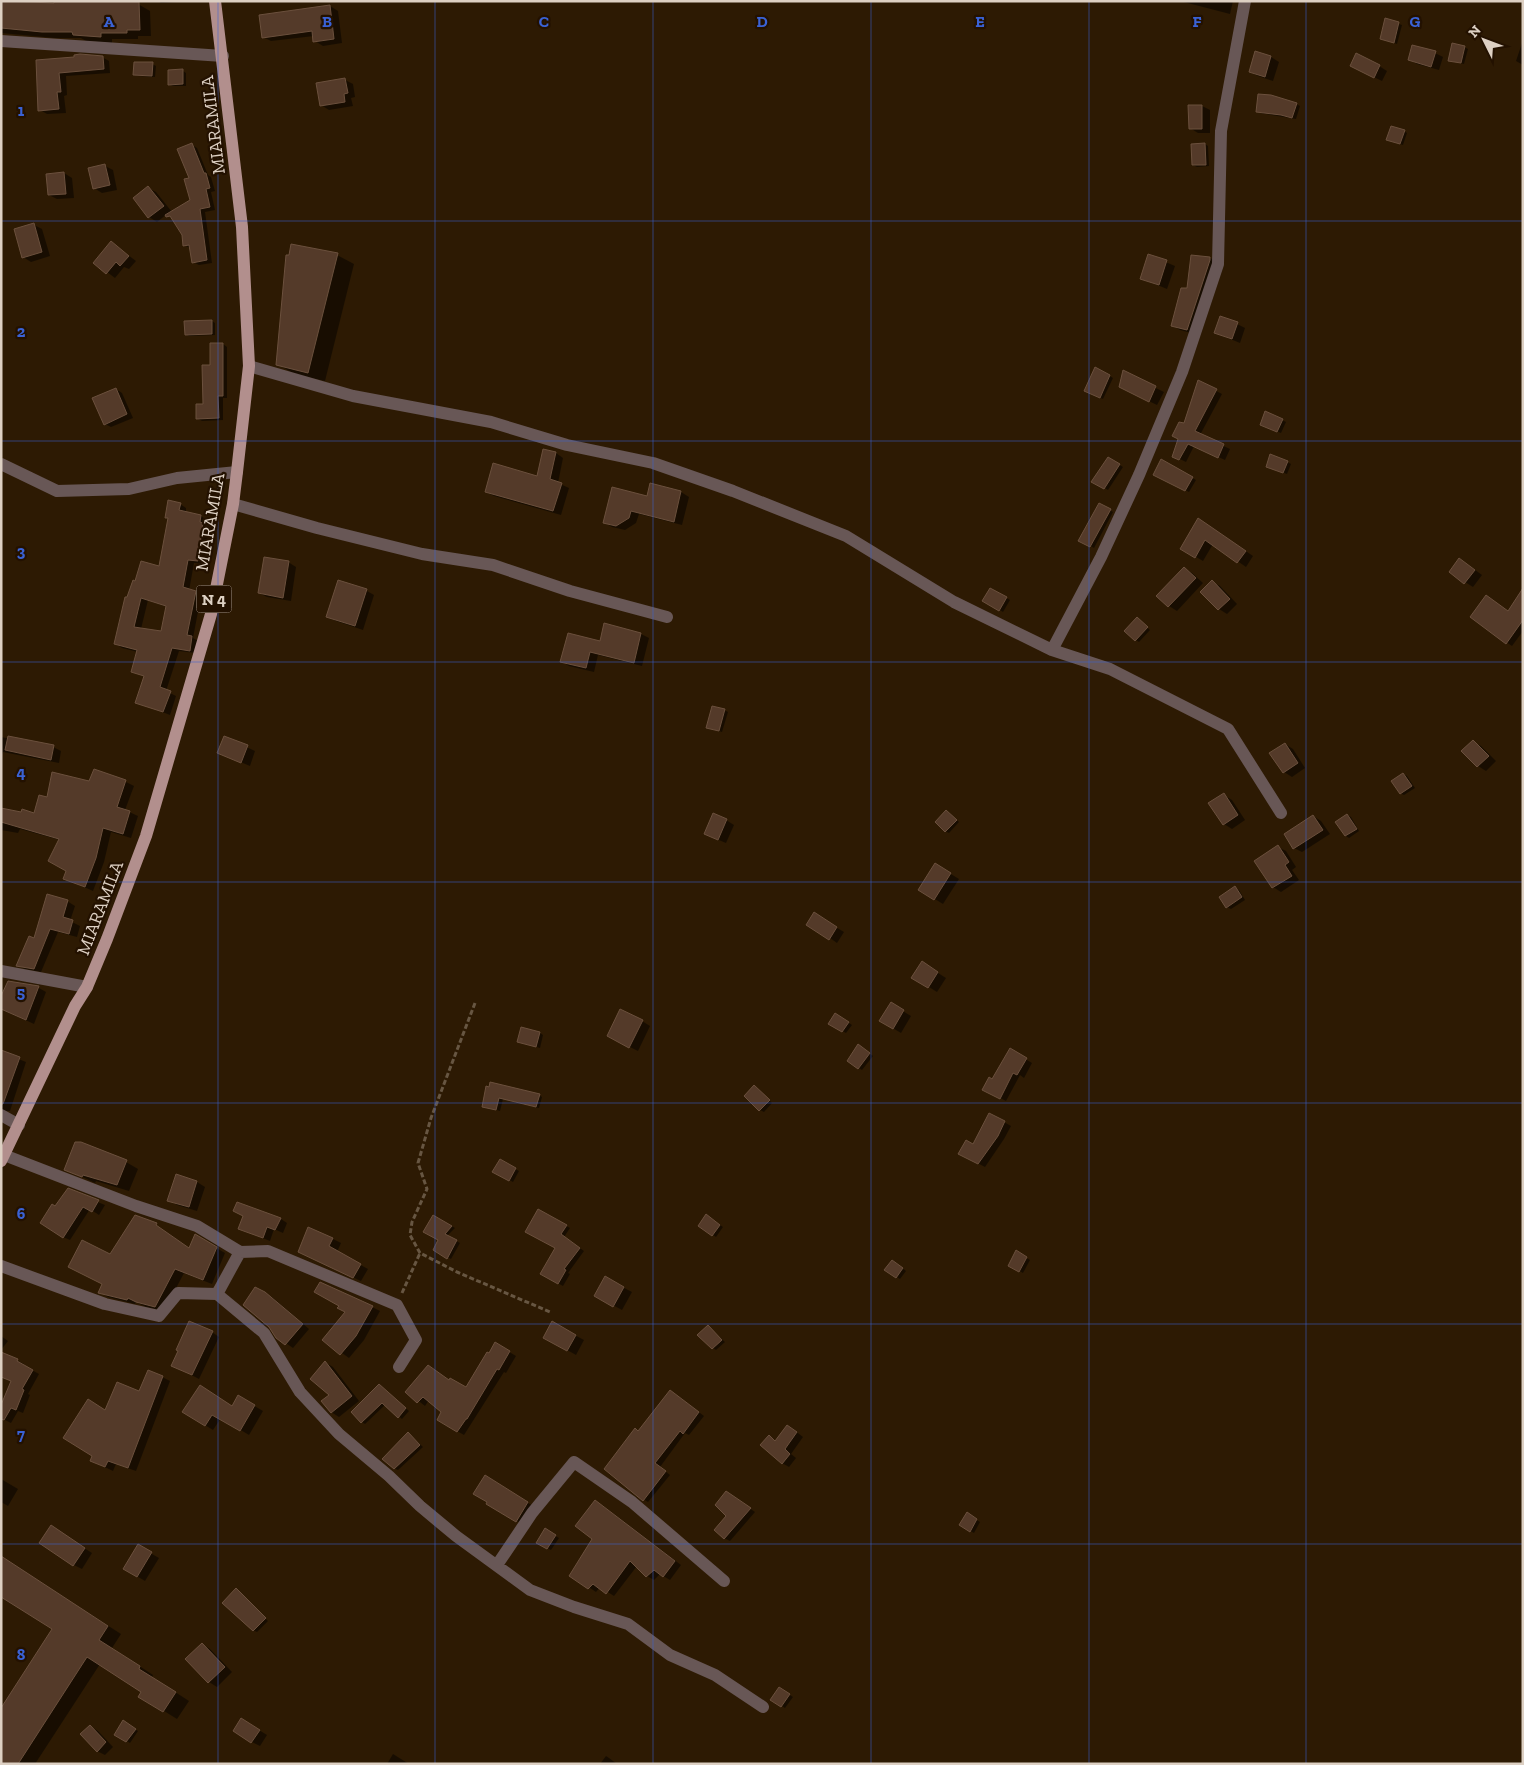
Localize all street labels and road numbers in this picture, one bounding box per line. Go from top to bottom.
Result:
street label: MIARAMILA [196,74,230,176]
street label: MIARAMILA [191,471,230,573]
road number: N 4 [196,586,232,612]
street label: MIARAMILA [72,857,128,958]

